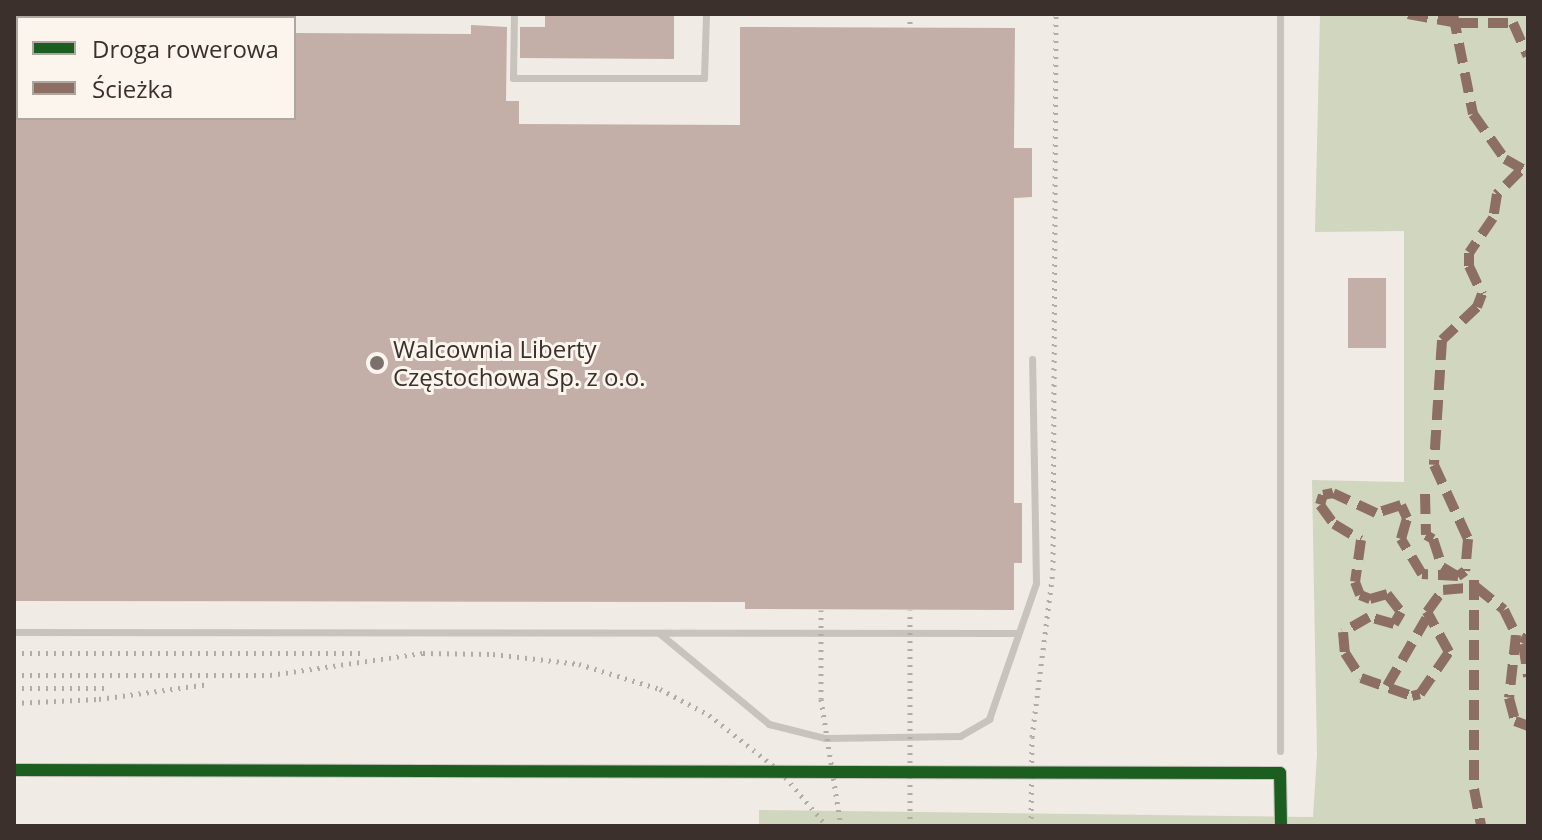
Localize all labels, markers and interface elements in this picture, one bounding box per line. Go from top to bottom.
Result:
legend [16,16,296,120]
text: Droga rowerowa [92,32,279,65]
text: Ścieżka [92,72,173,105]
place label: Walcownia Liberty Częstochowa Sp. z o.o. [393,335,645,391]
marker: Walcownia Liberty Częstochowa Sp. z o.o. [368,354,386,372]

